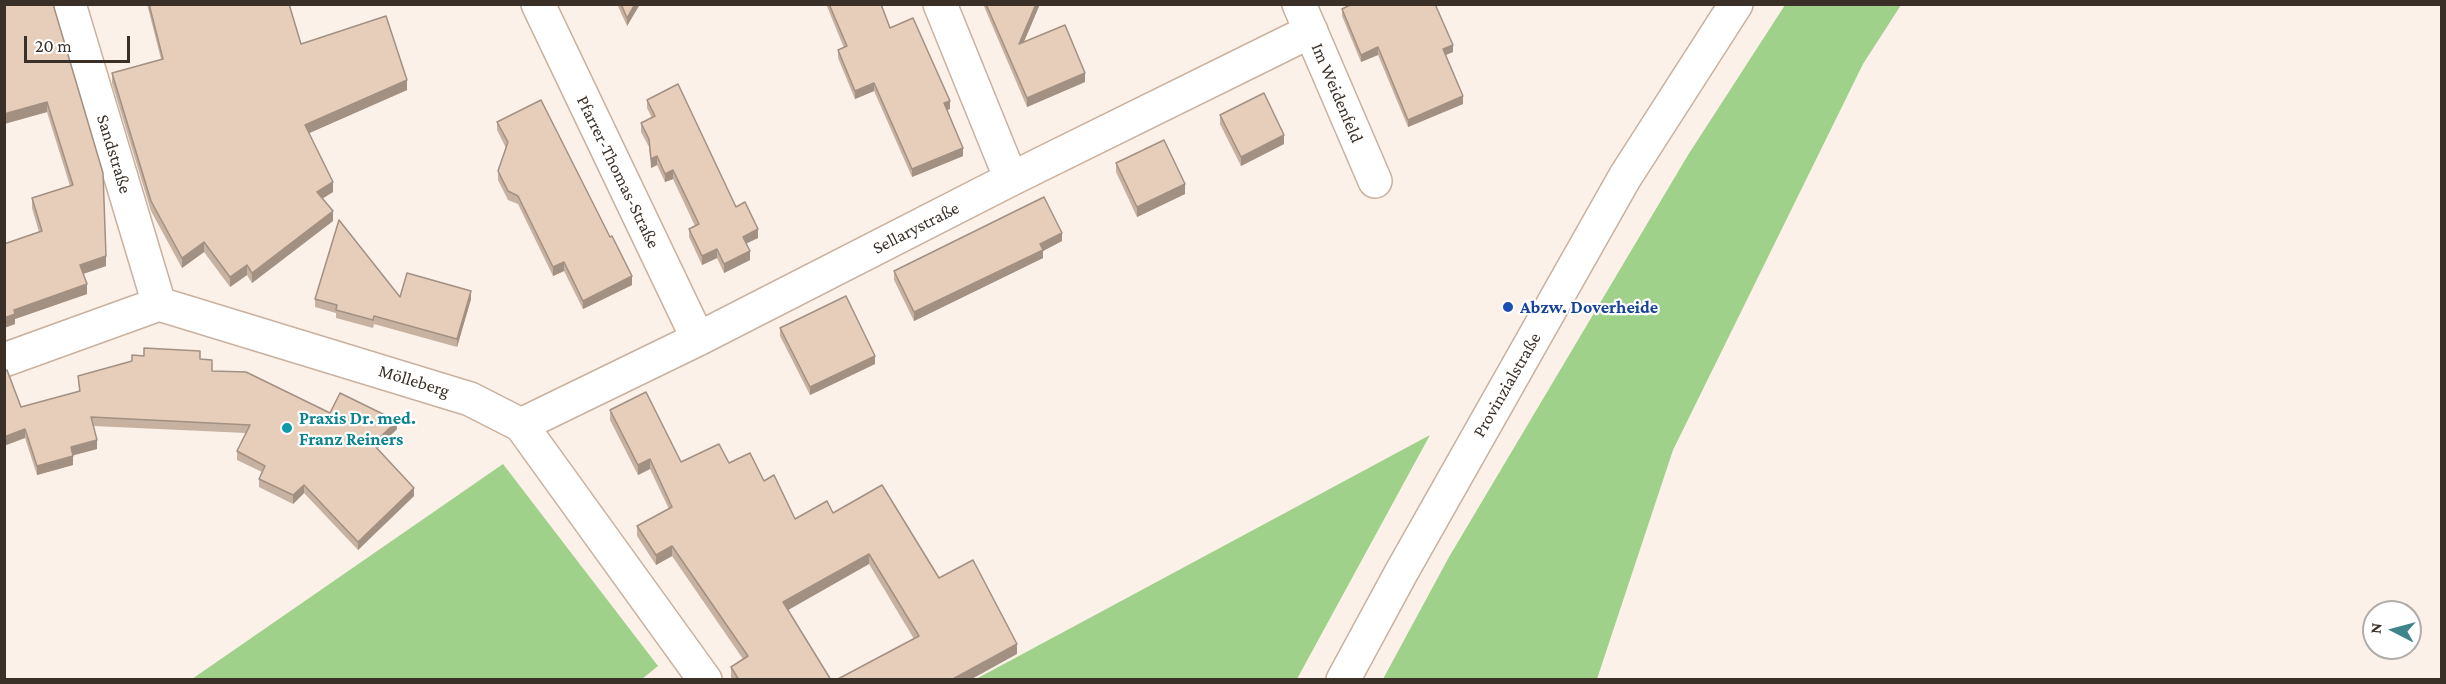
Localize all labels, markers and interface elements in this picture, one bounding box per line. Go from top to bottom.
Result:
scale bar [27,24,134,62]
text: 20 m [35,36,72,56]
street label: Im Weidenfeld [1306,40,1368,146]
street label: Pfarrer-Thomas-Straße [572,92,664,252]
street label: Sandstraße [92,112,136,196]
street label: Sellarystraße [869,197,963,259]
place label: Abzw. Doverheide [1520,296,1658,318]
marker: Abzw. Doverheide [1501,300,1515,314]
street label: Provinzialstraße [1468,329,1546,441]
street label: Mölleberg [376,360,452,402]
place label: Praxis Dr. med. Franz Reiners [299,407,416,450]
marker: Praxis Dr. med. Franz Reiners [280,421,294,435]
north arrow [2362,600,2422,660]
text: N [2367,622,2385,635]

